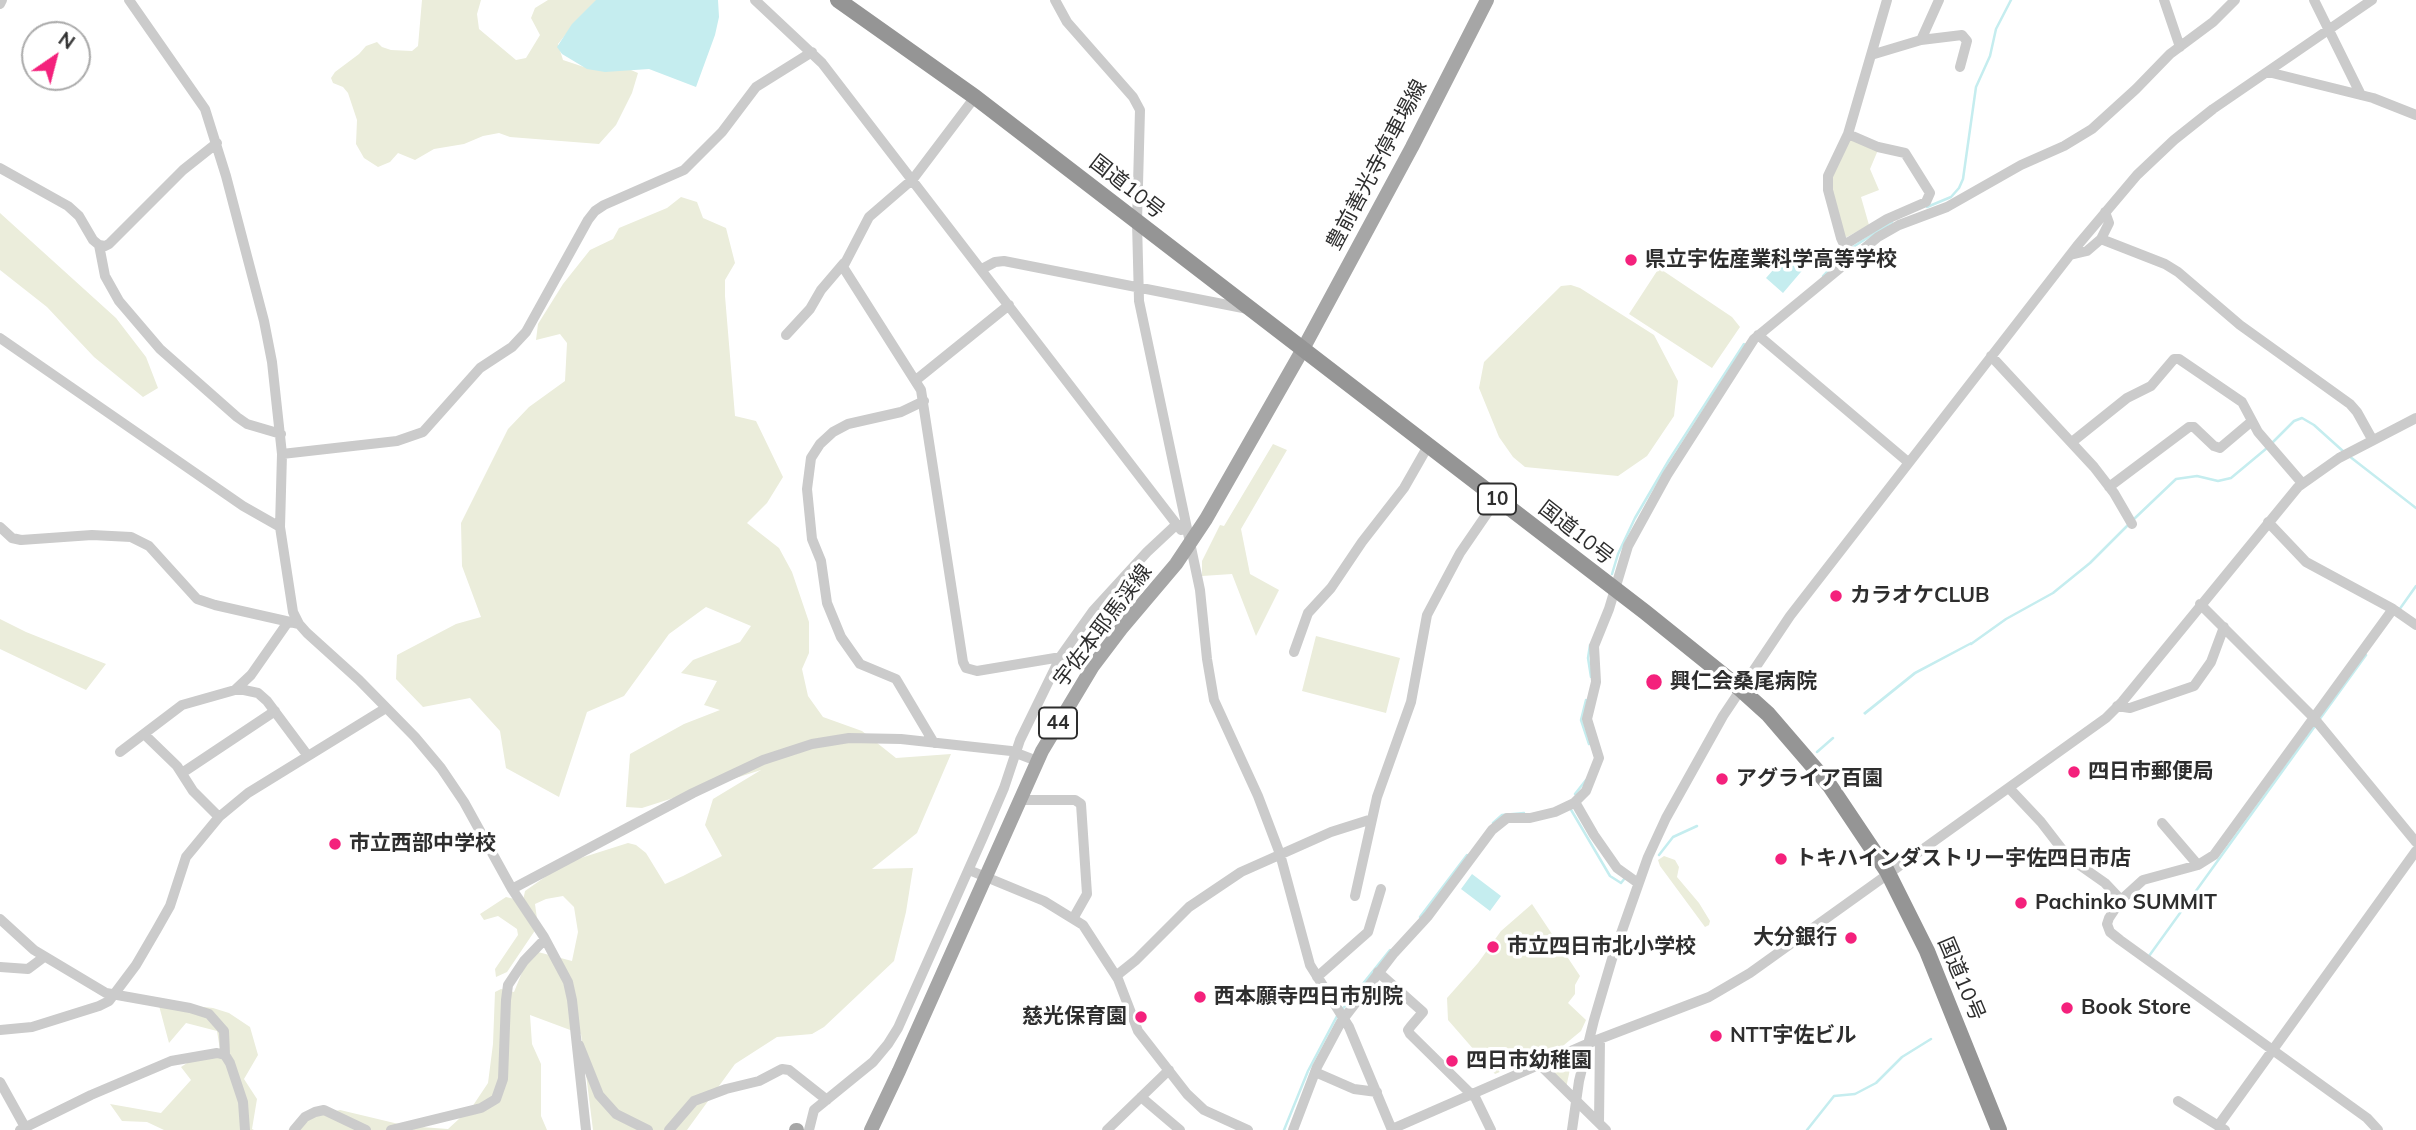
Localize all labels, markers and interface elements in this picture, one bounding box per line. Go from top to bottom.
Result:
north arrow [21,21,91,91]
text: N [54,26,80,54]
street label: 豊前善光寺停車場線 [1322,76,1432,254]
street label: 国道10号 [1084,150,1170,224]
place label: 県立宇佐産業科学高等学校 [1645,247,1897,273]
marker: 県立宇佐産業科学高等学校 [1623,252,1639,268]
road number: 10 [1478,484,1516,514]
street label: 国道10号 [1533,496,1619,570]
street label: 宇佐本耶馬渓線 [1049,560,1157,692]
place label: カラオケCLUB [1850,583,1990,609]
marker: カラオケCLUB [1828,588,1844,604]
place label: 興仁会桑尾病院 [1670,669,1817,695]
marker: 興仁会桑尾病院 [1644,672,1664,692]
road number: 44 [1039,708,1077,738]
place label: 四日市郵便局 [2088,759,2214,785]
marker: 四日市郵便局 [2066,764,2082,780]
place label: アグライア百園 [1736,766,1883,792]
marker: アグライア百園 [1714,771,1730,787]
place label: 市立西部中学校 [349,831,496,857]
marker: 市立西部中学校 [327,836,343,852]
place label: トキハインダストリー宇佐四日市店 [1795,846,2131,872]
marker: トキハインダストリー宇佐四日市店 [1773,851,1789,867]
place label: Pachinko SUMMIT [2035,890,2217,916]
marker: Pachinko SUMMIT [2013,895,2029,911]
place label: 大分銀行 [1753,925,1837,951]
marker: 大分銀行 [1843,930,1859,946]
street label: 国道10号 [1932,933,1990,1025]
place label: 市立四日市北小学校 [1507,934,1696,960]
marker: 市立四日市北小学校 [1485,939,1501,955]
place label: 西本願寺四日市別院 [1214,984,1403,1010]
marker: 西本願寺四日市別院 [1192,989,1208,1005]
place label: Book Store [2081,995,2191,1021]
marker: Book Store [2059,1000,2075,1016]
place label: 慈光保育園 [1022,1004,1127,1030]
marker: 慈光保育園 [1133,1009,1149,1025]
place label: NTT宇佐ビル [1730,1023,1856,1049]
marker: NTT宇佐ビル [1708,1028,1724,1044]
place label: 四日市幼稚園 [1466,1048,1592,1074]
marker: 四日市幼稚園 [1444,1053,1460,1069]

